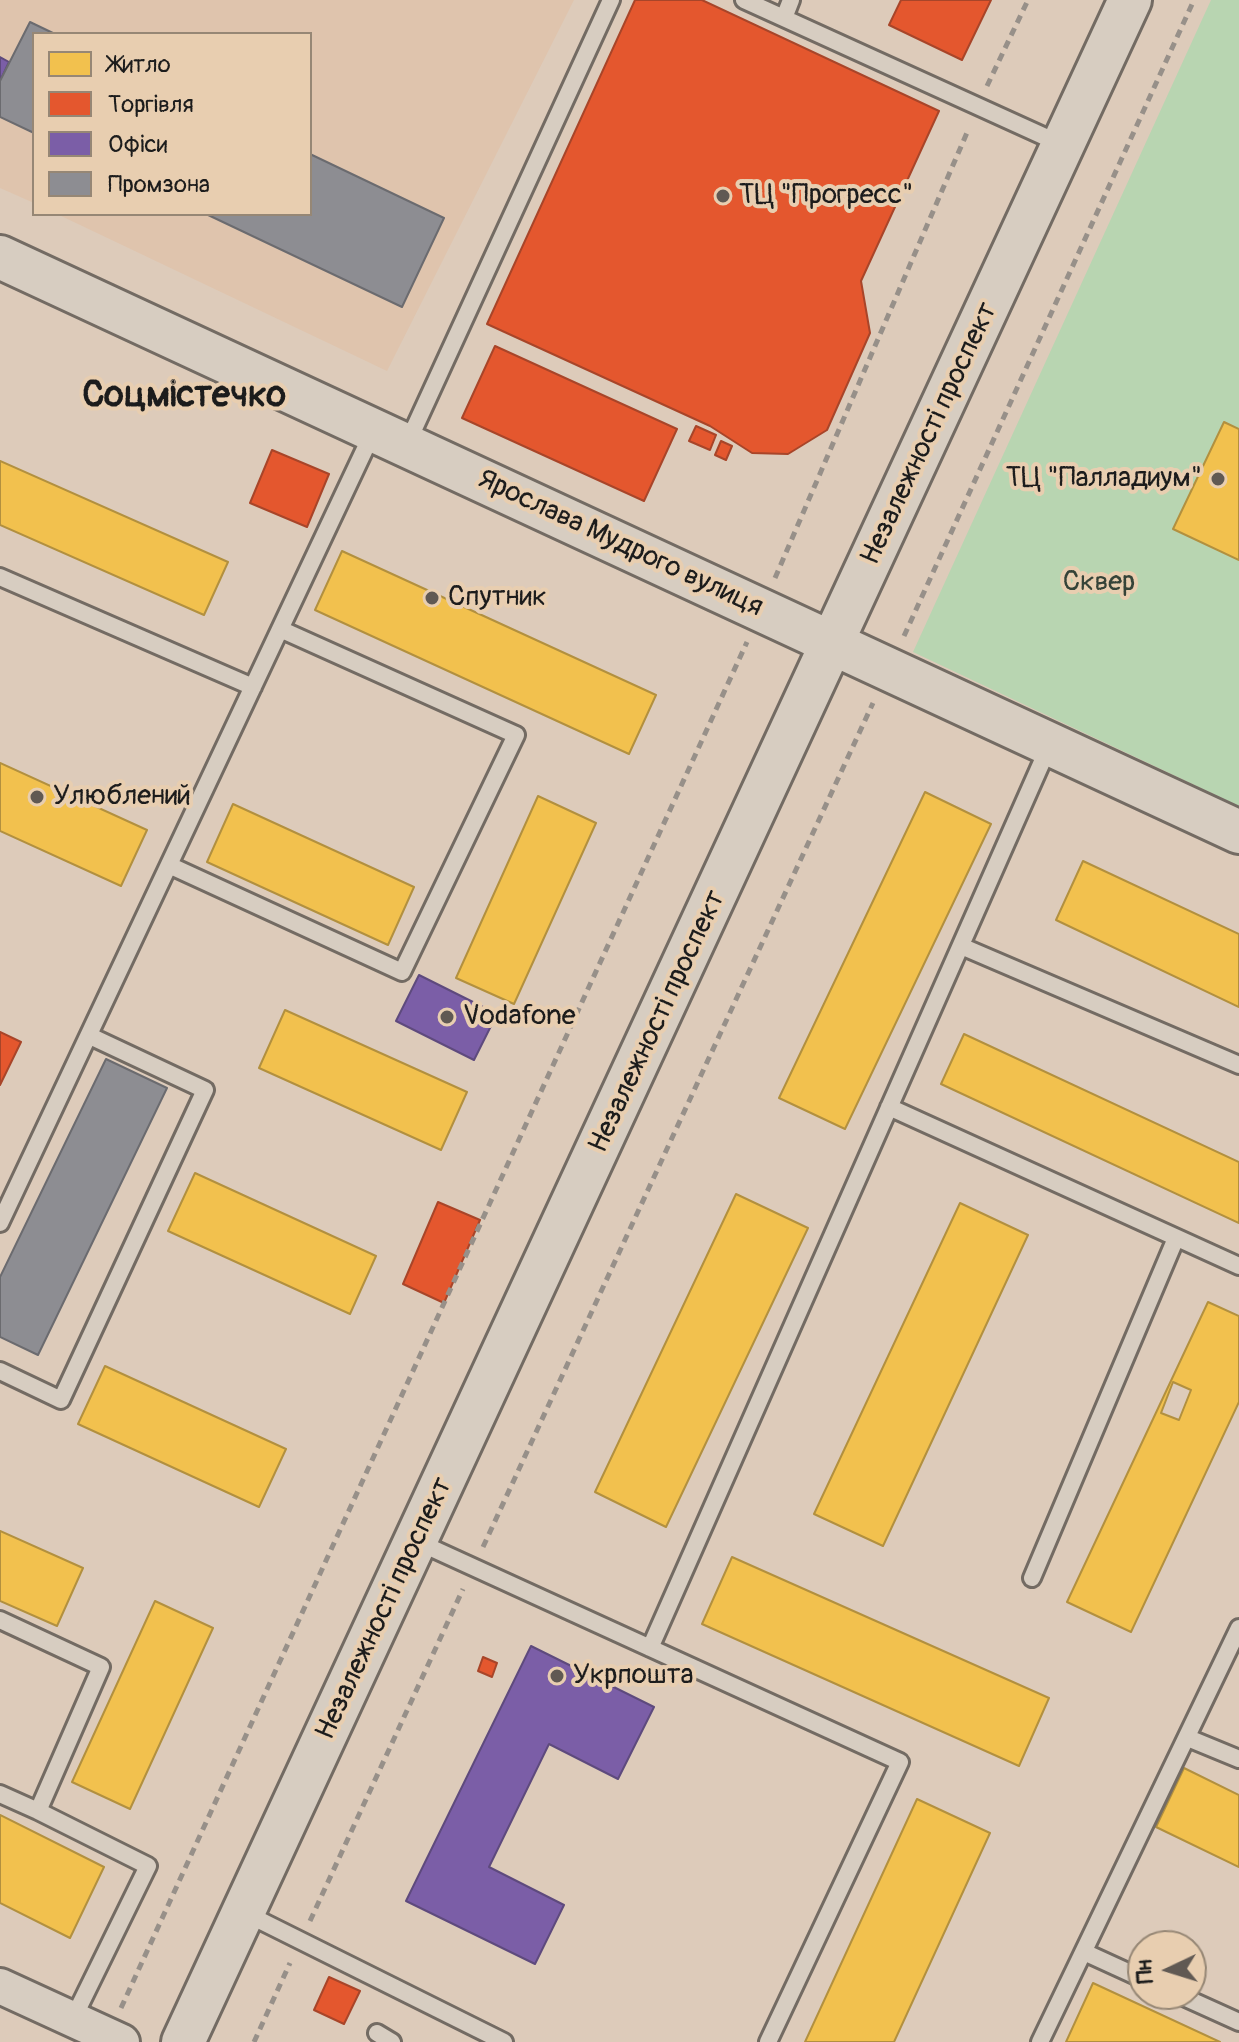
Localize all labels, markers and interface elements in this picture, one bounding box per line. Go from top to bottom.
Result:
legend [32,32,312,216]
text: Житло [108,50,171,79]
text: Торгівля [108,90,194,119]
text: Офіси [108,130,167,159]
text: Промзона [108,170,210,199]
place label: ТЦ "Прогресс" [739,179,913,213]
marker: ТЦ "Прогресс" [714,187,732,205]
street label: Незалежності проспект [854,298,1006,570]
district label: Соцмістечко [82,375,286,419]
place label: ТЦ "Палладиум" [1006,462,1202,496]
street label: Ярослава Мудрого вулиця [472,463,768,625]
marker: ТЦ "Палладиум" [1209,470,1227,488]
park label: Сквер [1063,566,1135,600]
place label: Спутник [448,581,546,615]
marker: Спутник [423,589,441,607]
place label: Улюблений [53,780,191,814]
marker: Улюблений [28,788,46,806]
street label: Незалежності проспект [582,886,734,1158]
place label: Vodafone [463,1000,576,1034]
marker: Vodafone [438,1008,456,1026]
street label: Незалежності проспект [309,1473,461,1745]
place label: Укрпошта [573,1659,694,1693]
marker: Укрпошта [548,1667,566,1685]
north arrow [1127,1930,1207,2010]
text: Пн [1130,1958,1160,1985]

